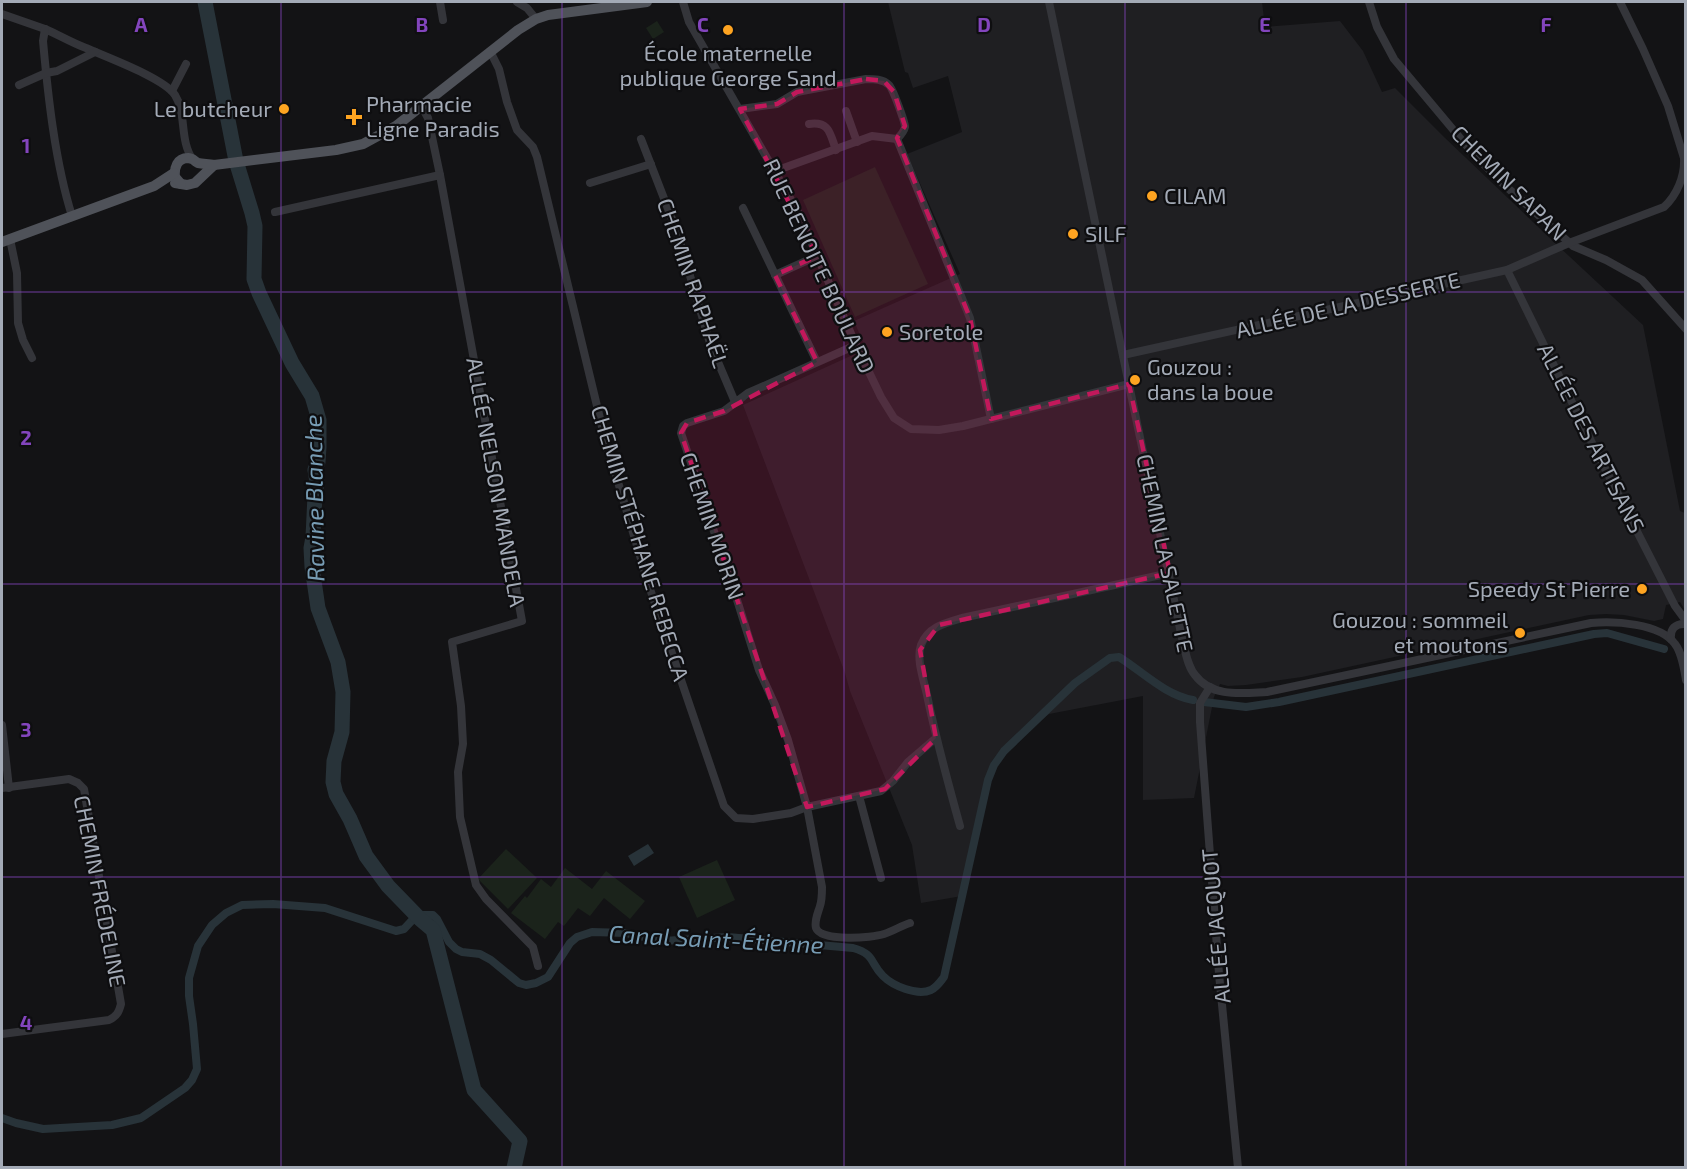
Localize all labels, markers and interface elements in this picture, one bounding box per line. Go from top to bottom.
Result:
text: A [134,12,148,36]
text: B [416,12,428,36]
text: C [697,12,709,36]
text: D [977,12,991,36]
text: E [1259,12,1271,36]
text: F [1540,12,1552,36]
marker: École maternelle publique George Sand [721,23,735,37]
place label: École maternelle publique George Sand [619,39,837,90]
place label: Pharmacie Ligne Paradis [366,90,500,141]
place label: Le butcheur [154,95,272,121]
marker: Le butcheur [277,102,291,116]
marker: Pharmacie Ligne Paradis [347,110,361,124]
street label: CHEMIN SAPAN [1447,119,1573,245]
text: 1 [22,133,30,157]
street label: RUE BENOITE BOULARD [759,154,881,377]
place label: CILAM [1164,182,1227,208]
marker: CILAM [1145,189,1159,203]
street label: CHEMIN RAPHAËL [653,195,735,371]
place label: SILF [1085,220,1126,246]
marker: SILF [1066,227,1080,241]
street label: ALLÉE DE LA DESSERTE [1233,266,1462,343]
place label: Soretole [899,318,983,344]
marker: Soretole [880,325,894,339]
street label: ALLÉE DES ARTISANS [1533,339,1651,537]
place label: Gouzou : dans la boue [1147,353,1273,404]
street label: ALLÉE NELSON MANDELA [462,355,532,609]
marker: Gouzou : dans la boue [1128,373,1142,387]
street label: CHEMIN STÉPHANE REBECCA [587,402,695,684]
water label: Ravine Blanche [298,414,329,582]
text: 2 [20,425,32,449]
street label: CHEMIN MORIN [676,449,750,603]
street label: CHEMIN LA SALETTE [1132,451,1200,654]
place label: Speedy St Pierre [1468,575,1630,601]
marker: Speedy St Pierre [1635,582,1649,596]
place label: Gouzou : sommeil et moutons [1332,606,1508,657]
marker: Gouzou : sommeil et moutons [1513,626,1527,640]
text: 3 [20,717,32,741]
street label: CHEMIN FRÉDELINE [70,793,132,989]
street label: ALLÉE JACQUOT [1195,847,1236,1005]
water label: Canal Saint-Étienne [608,918,824,959]
text: 4 [20,1010,33,1034]

